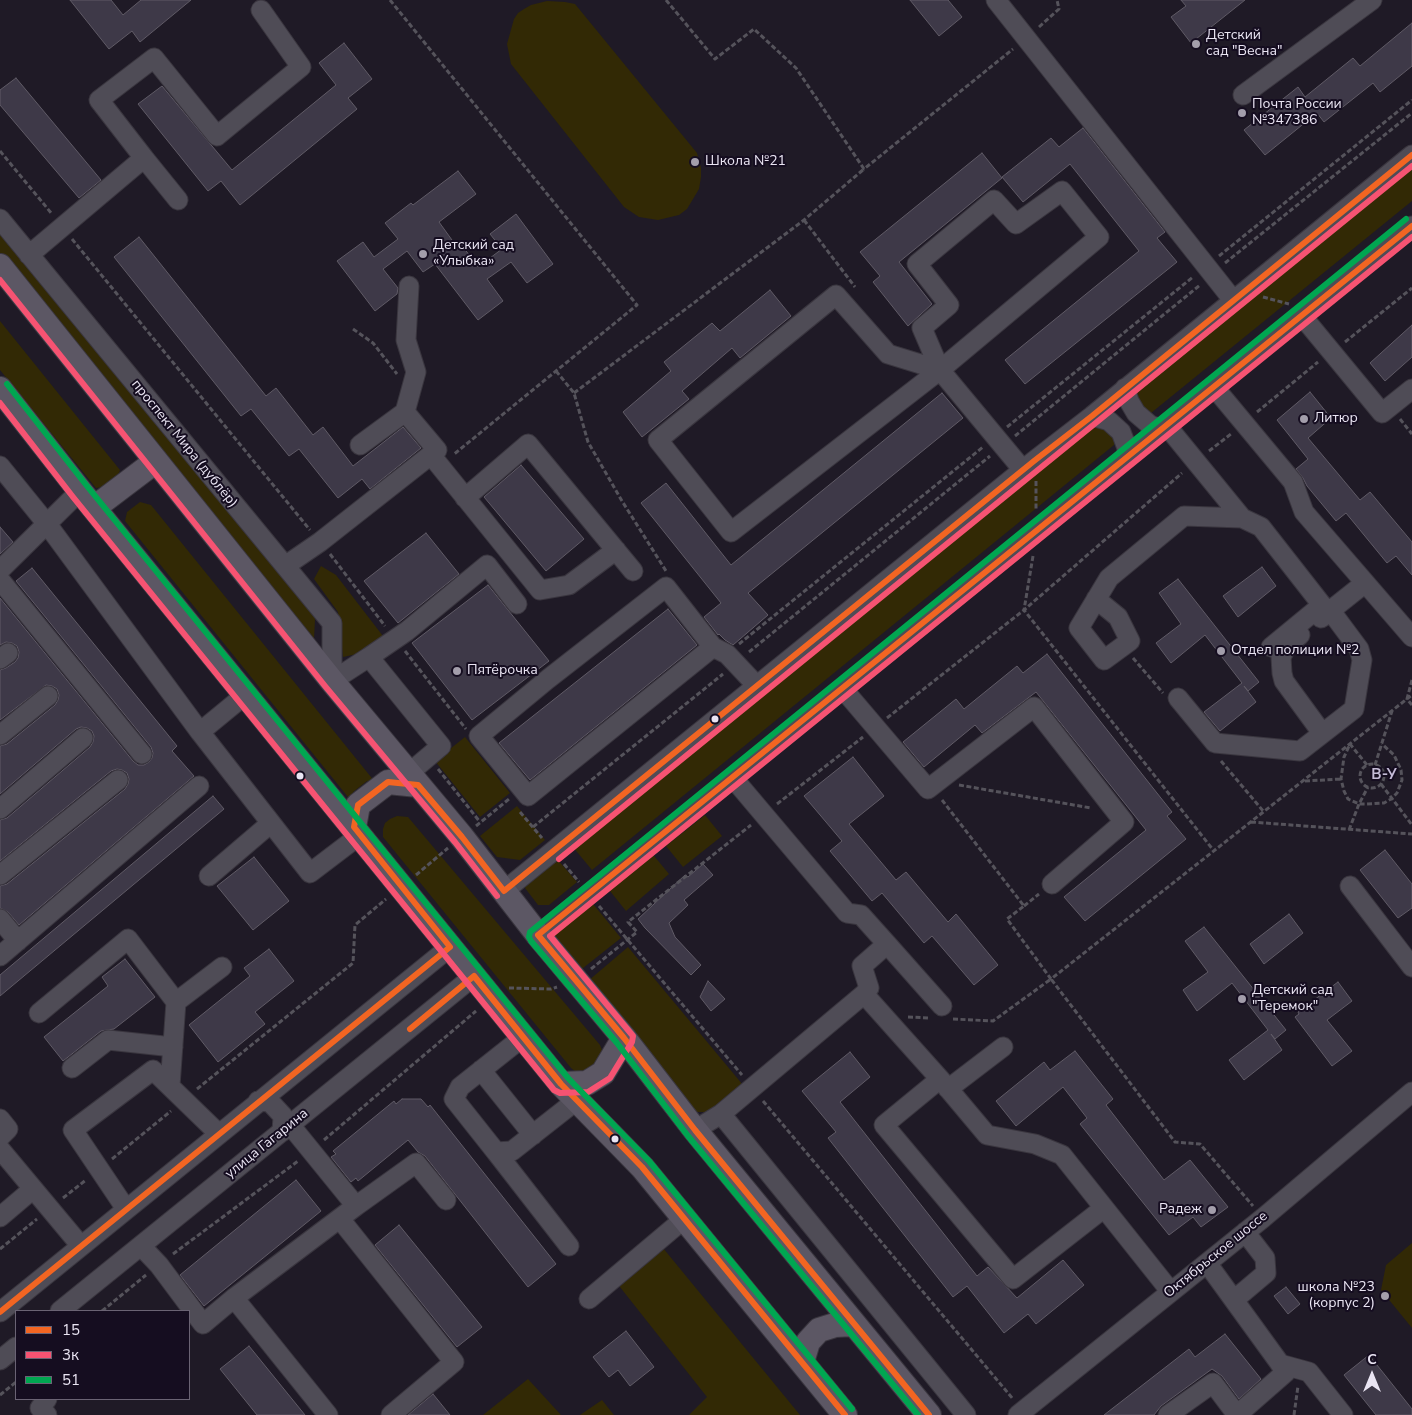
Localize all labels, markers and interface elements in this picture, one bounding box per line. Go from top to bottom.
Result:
place label: Детский сад "Весна" [1206,28,1282,60]
marker: Детский сад "Весна" [1190,38,1202,50]
place label: Почта России №347386 [1252,97,1342,130]
marker: Почта России №347386 [1236,107,1248,119]
place label: Школа №21 [705,154,786,170]
marker: Школа №21 [689,156,701,168]
place label: Детский сад «Улыбка» [433,238,514,270]
marker: Детский сад «Улыбка» [417,248,429,260]
street label: проспект Мира (дублёр) [127,377,241,511]
place label: Литюр [1314,411,1358,427]
marker: Литюр [1298,413,1310,425]
place label: Отдел полиции №2 [1231,643,1359,659]
marker: Отдел полиции №2 [1215,645,1227,657]
place label: Пятёрочка [467,663,538,679]
marker: Пятёрочка [451,665,463,677]
unlabelled marker [710,714,720,724]
district label: В-У [1371,766,1397,784]
unlabelled marker [295,771,305,781]
place label: Детский сад "Теремок" [1252,983,1333,1016]
marker: Детский сад "Теремок" [1236,993,1248,1005]
street label: улица Гагарина [222,1105,312,1183]
unlabelled marker [610,1134,620,1144]
place label: Радеж [1159,1202,1202,1218]
marker: Радеж [1206,1204,1218,1216]
street label: Октябрьское шоссе [1161,1208,1271,1302]
place label: школа №23 (корпус 2) [1298,1280,1375,1312]
marker: школа №23 (корпус 2) [1379,1290,1391,1302]
legend [15,1310,190,1400]
text: 15 [62,1320,80,1340]
text: 3к [62,1345,79,1365]
north arrow [1347,1350,1397,1400]
text: С [1367,1350,1377,1369]
text: 51 [62,1370,80,1390]

